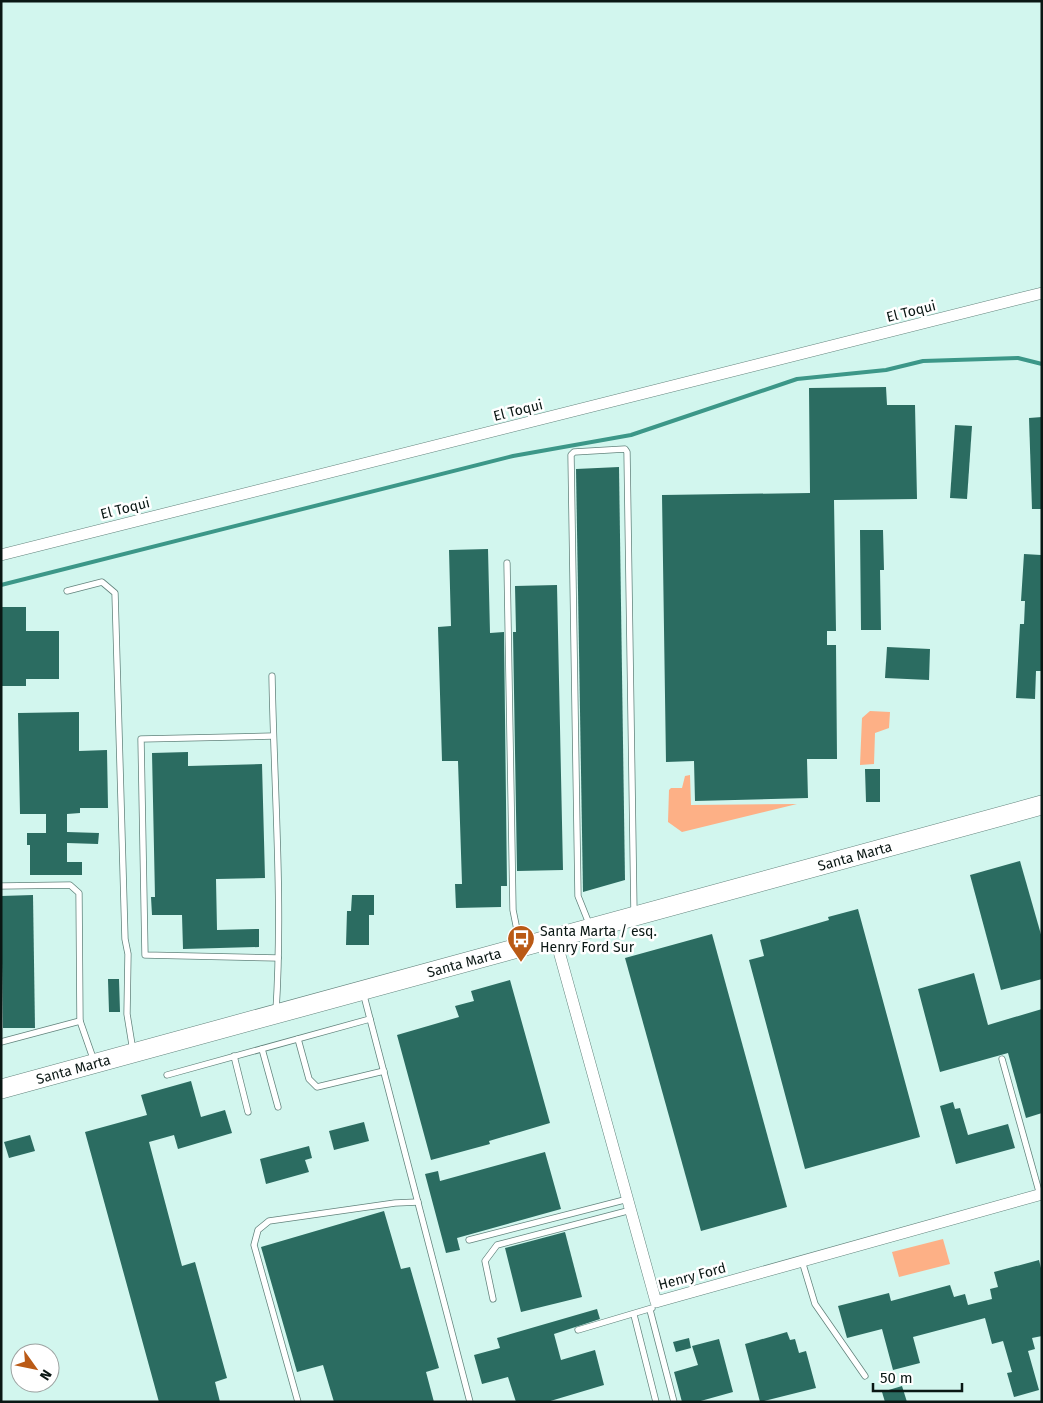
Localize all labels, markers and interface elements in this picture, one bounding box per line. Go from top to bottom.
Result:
street label: El Toqui [885,297,938,326]
street label: El Toqui [492,396,545,425]
street label: El Toqui [99,494,152,523]
street label: Santa Marta [816,838,894,875]
place label: Santa Marta / esq. Henry Ford Sur [540,923,657,956]
bus stop icon: Santa Marta / esq. Henry Ford Sur [506,924,536,963]
street label: Santa Marta [425,945,503,981]
street label: Santa Marta [34,1051,113,1088]
street label: Henry Ford [656,1259,728,1294]
north arrow [10,1343,60,1393]
scale bar [873,1360,962,1392]
text: N [36,1366,55,1383]
text: 50 m [880,1369,913,1387]

